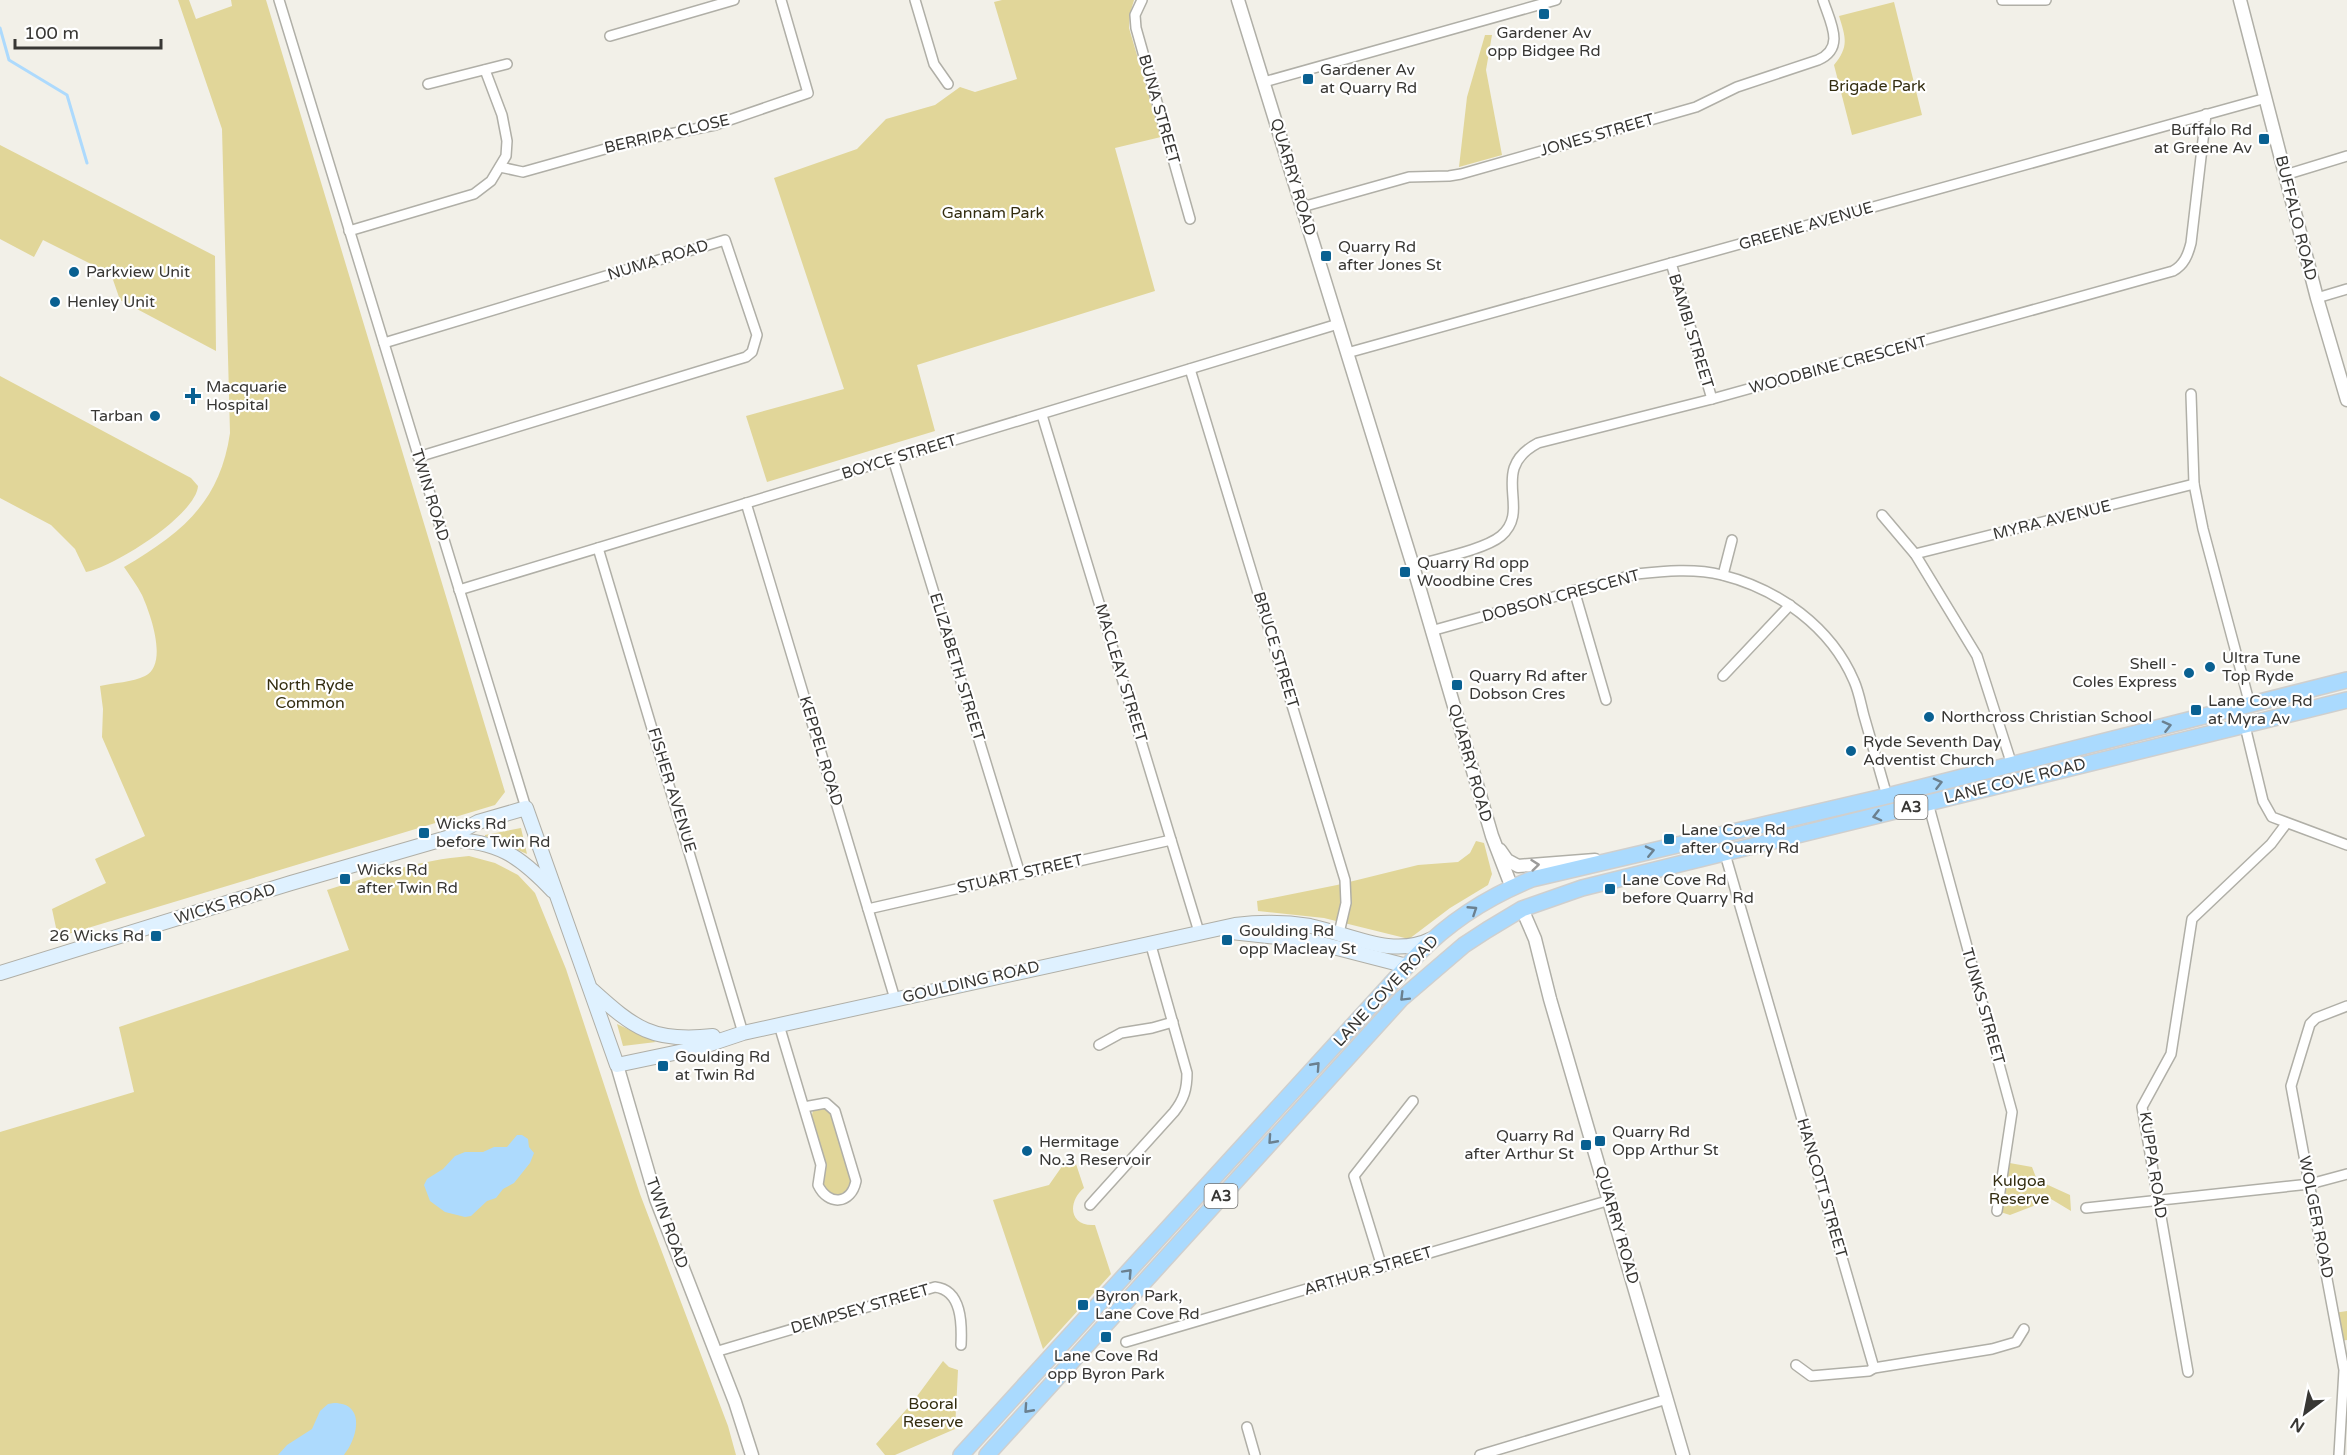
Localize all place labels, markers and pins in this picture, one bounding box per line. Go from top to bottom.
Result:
marker: Gardener Av opp Bidgee Rd [1537,7,1551,21]
place label: Gardener Av opp Bidgee Rd [1488,23,1600,61]
place label: Gardener Av at Quarry Rd [1320,60,1417,98]
marker: Gardener Av at Quarry Rd [1301,72,1315,86]
place label: Buffalo Rd at Greene Av [2154,120,2253,158]
marker: Buffalo Rd at Greene Av [2257,132,2271,146]
place label: Quarry Rd after Jones St [1338,237,1442,275]
marker: Quarry Rd after Jones St [1319,249,1333,263]
place label: Parkview Unit [86,262,190,282]
marker: Parkview Unit [67,265,81,279]
place label: Henley Unit [67,292,155,312]
marker: Henley Unit [48,295,62,309]
place label: Macquarie Hospital [206,377,287,415]
marker: Macquarie Hospital [184,387,202,405]
place label: Tarban [91,406,143,426]
marker: Tarban [148,409,162,423]
place label: Quarry Rd opp Woodbine Cres [1417,553,1533,591]
marker: Quarry Rd opp Woodbine Cres [1398,565,1412,579]
place label: Ultra Tune Top Ryde [2222,648,2301,686]
place label: Shell - Coles Express [2072,654,2177,692]
marker: Ultra Tune Top Ryde [2203,660,2217,674]
place label: Quarry Rd after Dobson Cres [1469,666,1588,704]
marker: Shell - Coles Express [2182,666,2196,680]
marker: Quarry Rd after Dobson Cres [1450,678,1464,692]
place label: Lane Cove Rd at Myra Av [2208,691,2313,729]
marker: Lane Cove Rd at Myra Av [2189,703,2203,717]
place label: Northcross Christian School [1941,707,2152,727]
marker: Northcross Christian School [1922,710,1936,724]
place label: Ryde Seventh Day Adventist Church [1863,732,2002,770]
marker: Ryde Seventh Day Adventist Church [1844,744,1858,758]
place label: Wicks Rd before Twin Rd [436,814,550,852]
place label: Lane Cove Rd after Quarry Rd [1681,820,1799,858]
marker: Wicks Rd before Twin Rd [417,826,431,840]
marker: Lane Cove Rd after Quarry Rd [1662,832,1676,846]
place label: Wicks Rd after Twin Rd [357,860,458,898]
place label: Lane Cove Rd before Quarry Rd [1622,870,1754,908]
marker: Wicks Rd after Twin Rd [338,872,352,886]
marker: Lane Cove Rd before Quarry Rd [1603,882,1617,896]
place label: Goulding Rd opp Macleay St [1239,921,1356,959]
place label: 26 Wicks Rd [49,926,144,946]
marker: 26 Wicks Rd [149,929,163,943]
marker: Goulding Rd opp Macleay St [1220,933,1234,947]
place label: Goulding Rd at Twin Rd [675,1047,770,1085]
marker: Goulding Rd at Twin Rd [656,1059,670,1073]
place label: Quarry Rd Opp Arthur St [1612,1122,1719,1160]
place label: Quarry Rd after Arthur St [1465,1126,1574,1164]
place label: Hermitage No.3 Reservoir [1039,1132,1152,1170]
marker: Quarry Rd Opp Arthur St [1593,1134,1607,1148]
marker: Quarry Rd after Arthur St [1579,1138,1593,1152]
marker: Hermitage No.3 Reservoir [1020,1144,1034,1158]
place label: Byron Park, Lane Cove Rd [1095,1286,1200,1324]
marker: Byron Park, Lane Cove Rd [1076,1298,1090,1312]
marker: Lane Cove Rd opp Byron Park [1099,1330,1113,1344]
place label: Lane Cove Rd opp Byron Park [1047,1346,1165,1384]

